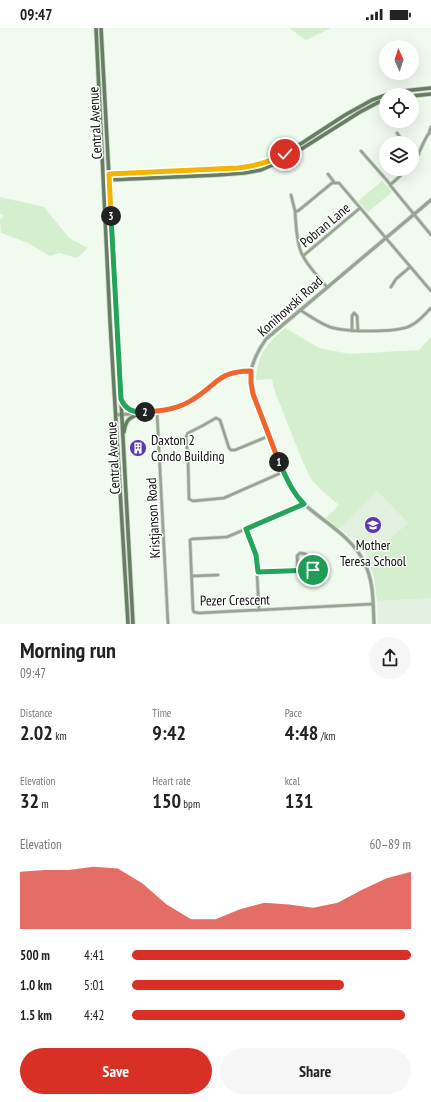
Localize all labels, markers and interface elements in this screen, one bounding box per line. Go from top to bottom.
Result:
text: 09:47 [20,5,52,24]
north arrow [379,40,419,80]
map controls [379,40,419,176]
street label: Central Avenue [84,86,106,160]
button: locate [379,88,419,128]
button: layers [379,136,419,176]
pin [268,137,302,171]
icon: check [274,143,296,165]
street label: Pobran Lane [296,199,354,251]
pin: 3 [101,206,121,226]
text: 3 [108,209,114,223]
street label: Konihowski Road [254,272,326,340]
pin: 2 [135,402,155,422]
text: 2 [142,405,148,419]
street label: Central Avenue [102,421,124,495]
place label: Daxton 2 Condo Building [151,431,225,465]
building icon: Daxton 2 Condo Building [128,438,148,458]
pin: 1 [269,452,289,472]
text: 1 [276,455,282,469]
street label: Kristjanson Road [142,477,164,559]
school or university icon: Mother Teresa School [363,515,383,535]
place label: Mother Teresa School [340,536,407,570]
pin [296,553,330,587]
icon: arrive [302,559,324,581]
street label: Pezer Crescent [200,590,270,610]
text: Morning run [20,636,116,664]
button: share [369,637,411,679]
text: 09:47 [20,665,46,682]
text: Distance [20,706,52,720]
text: Time [152,706,171,720]
text: Pace [285,706,302,720]
text: 2.02 [20,720,53,746]
text: 9:42 [152,720,186,746]
text: 4:48 [285,720,318,746]
text: km [53,729,67,743]
text: /km [318,729,335,743]
text: Elevation [20,774,55,788]
text: Heart rate [152,774,191,788]
text: kcal [285,774,300,788]
text: 32 [20,788,39,814]
text: 150 [152,788,181,814]
text: 131 [285,788,313,814]
text: m [39,797,49,811]
text: bpm [181,797,200,811]
text: Elevation [20,836,62,853]
text: 60–89 m [369,836,411,853]
text: 500 m [20,947,50,964]
text: 4:41 [84,947,104,964]
text: 1.0 km [20,977,52,994]
text: 5:01 [84,977,104,994]
text: 1.5 km [20,1007,52,1024]
text: 4:42 [84,1007,104,1024]
button: Save [20,1048,212,1094]
button: Share [220,1048,411,1094]

